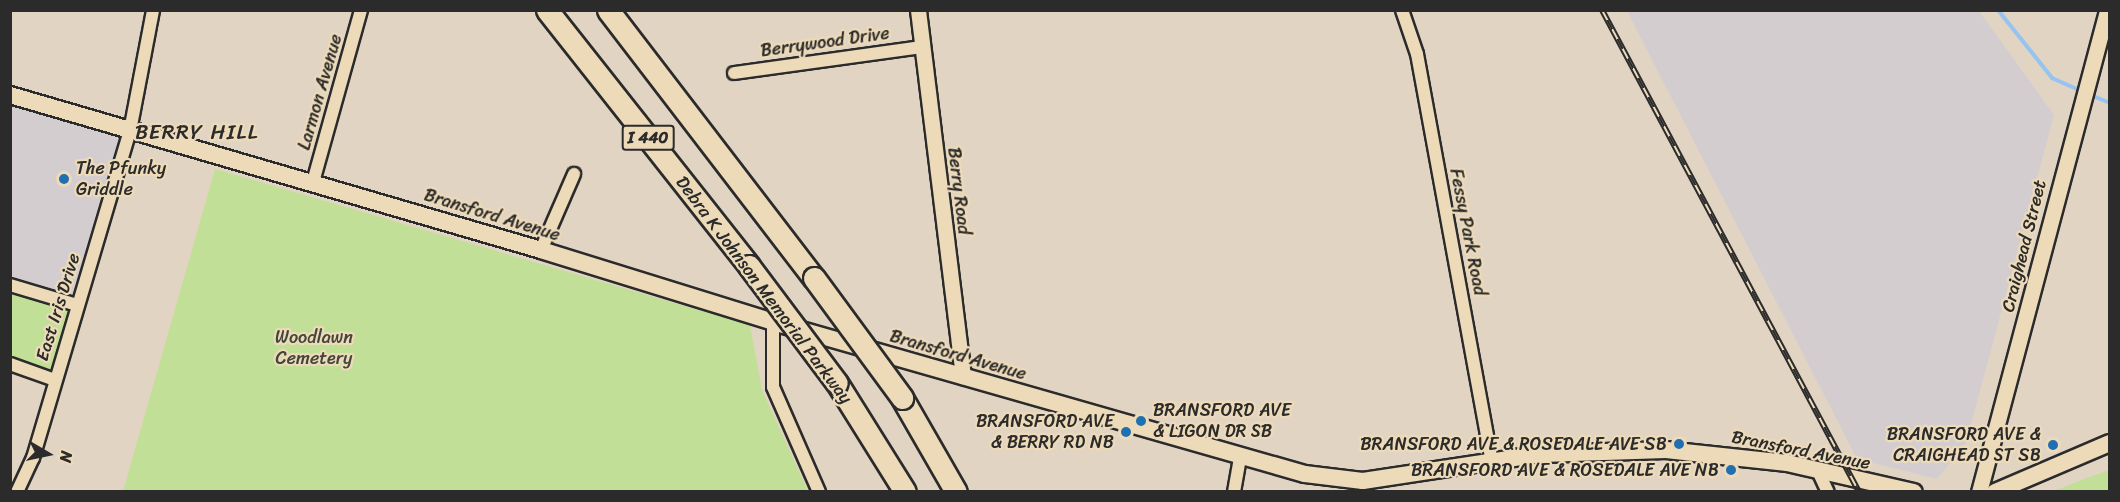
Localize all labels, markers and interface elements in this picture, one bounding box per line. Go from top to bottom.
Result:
street label: Berrywood Drive [759,22,891,62]
street label: Larmon Avenue [293,32,347,152]
district label: BERRY HILL [135,119,259,145]
road number: I 440 [621,125,675,151]
street label: Berry Road [943,146,975,236]
place label: The Pfunky Griddle [76,158,167,201]
street label: Fessy Park Road [1445,166,1491,298]
marker: The Pfunky Griddle [57,172,71,186]
street label: Debra K Johnson Memorial Parkway [671,172,857,408]
street label: Craighead Street [1997,178,2051,314]
street label: Bransford Avenue [421,184,563,246]
street label: East Iris Drive [31,250,85,364]
street label: Bransford Avenue [887,325,1029,385]
park label: Woodlawn Cemetery [275,327,353,370]
place label: BRANSFORD AVE & LIGON DR SB [1153,400,1291,442]
place label: BRANSFORD AVE & BERRY RD NB [976,411,1114,454]
marker: BRANSFORD AVE & LIGON DR SB [1134,414,1148,428]
north arrow [18,424,78,484]
place label: BRANSFORD AVE & CRAIGHEAD ST SB [1887,424,2041,466]
marker: BRANSFORD AVE & BERRY RD NB [1119,425,1133,439]
street label: Bransford Avenue [1730,426,1872,474]
place label: BRANSFORD AVE & ROSEDALE AVE SB [1359,433,1667,455]
marker: BRANSFORD AVE & ROSEDALE AVE SB [1672,437,1686,451]
marker: BRANSFORD AVE & CRAIGHEAD ST SB [2046,438,2060,452]
text: N [51,449,81,465]
place label: BRANSFORD AVE & ROSEDALE AVE NB [1410,459,1719,481]
marker: BRANSFORD AVE & ROSEDALE AVE NB [1724,463,1738,477]

